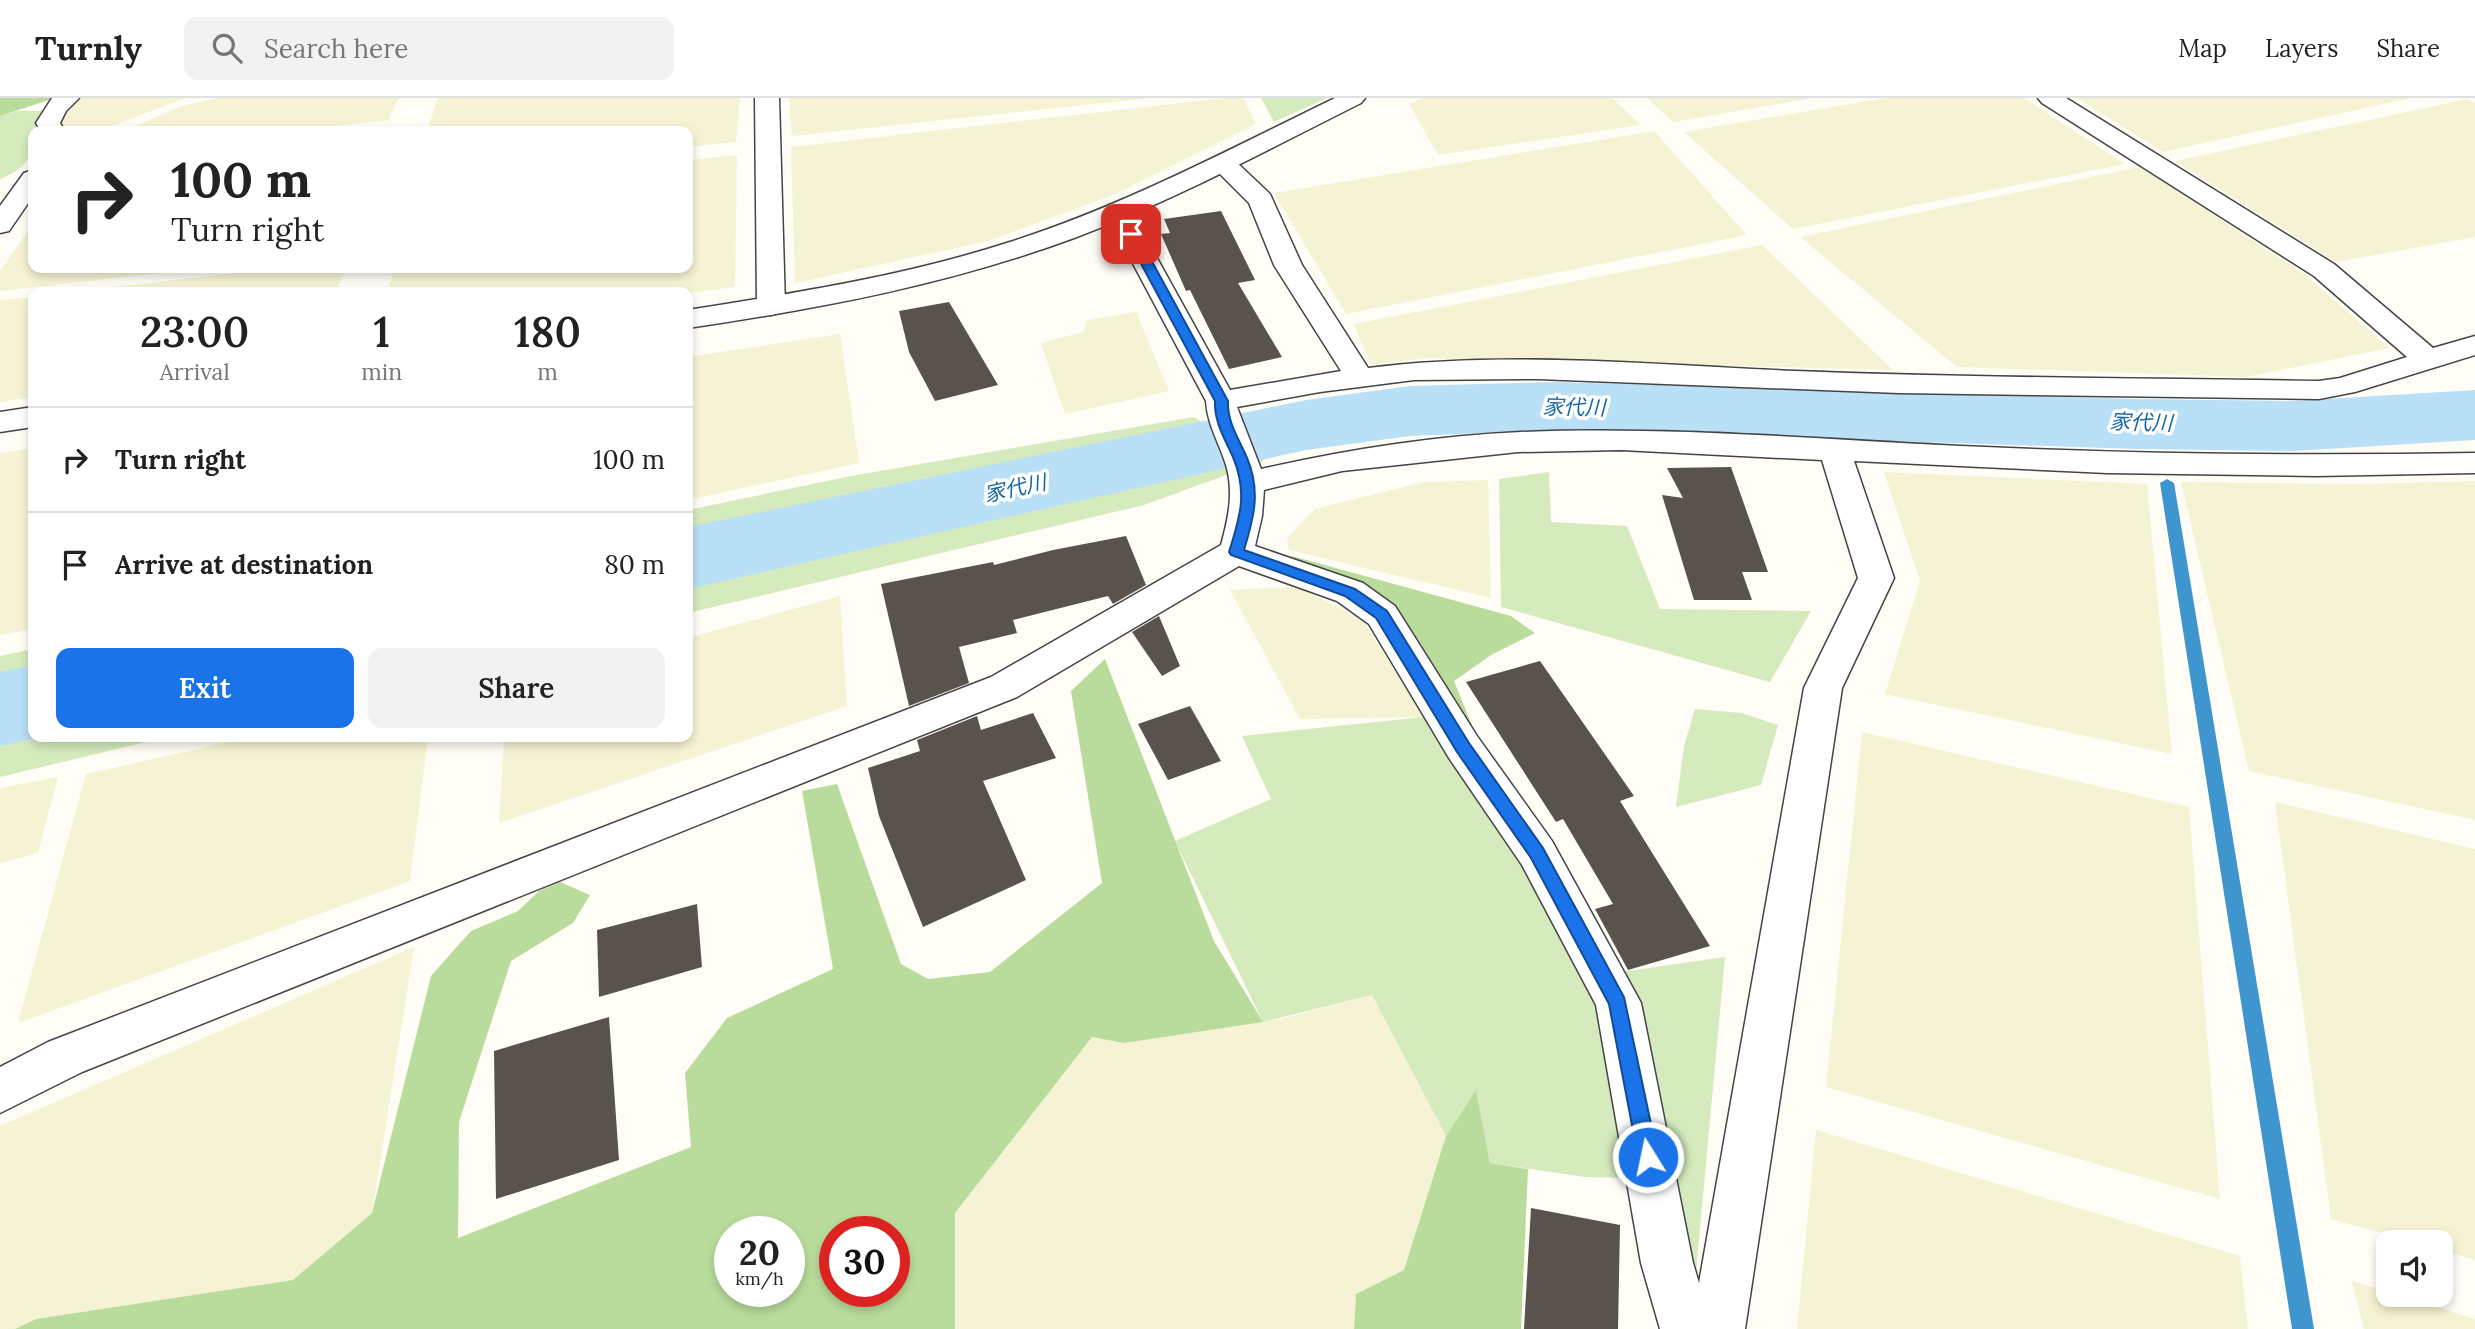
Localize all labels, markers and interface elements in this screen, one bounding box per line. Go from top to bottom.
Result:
search box [184,17,674,80]
text: Turnly [35,27,142,69]
icon: search [208,29,246,67]
text: Search here [264,32,408,65]
text: Map [2178,33,2227,64]
text: Layers [2265,33,2338,64]
text: Share [2376,33,2440,64]
text: 100 m [171,148,311,210]
icon: right [56,154,147,245]
pin [1101,204,1161,264]
text: Turn right [171,209,324,250]
icon: arrive [1112,215,1150,253]
text: 23:00 [140,305,249,359]
text: 1 [373,305,390,359]
text: 180 [514,305,581,359]
text: Arrival [159,357,230,386]
text: min [361,357,402,386]
text: m [537,357,558,386]
water label: 家代川 [1542,393,1608,421]
water label: 家代川 [2109,407,2175,437]
icon: right [56,441,94,479]
text: Turn right [115,443,246,476]
text: 100 m [593,443,665,476]
water label: 家代川 [981,468,1051,508]
icon: arrive [56,546,94,584]
text: Arrive at destination [115,548,373,581]
text: 80 m [604,548,665,581]
button: Exit [56,648,354,728]
button: Share [368,648,665,728]
position arrow [1611,1120,1685,1194]
speed limit sign: 30 [819,1216,910,1307]
text: 20 [739,1230,780,1275]
map controls [2376,1230,2453,1307]
button: sound [2376,1230,2453,1307]
text: km/h [735,1267,784,1290]

